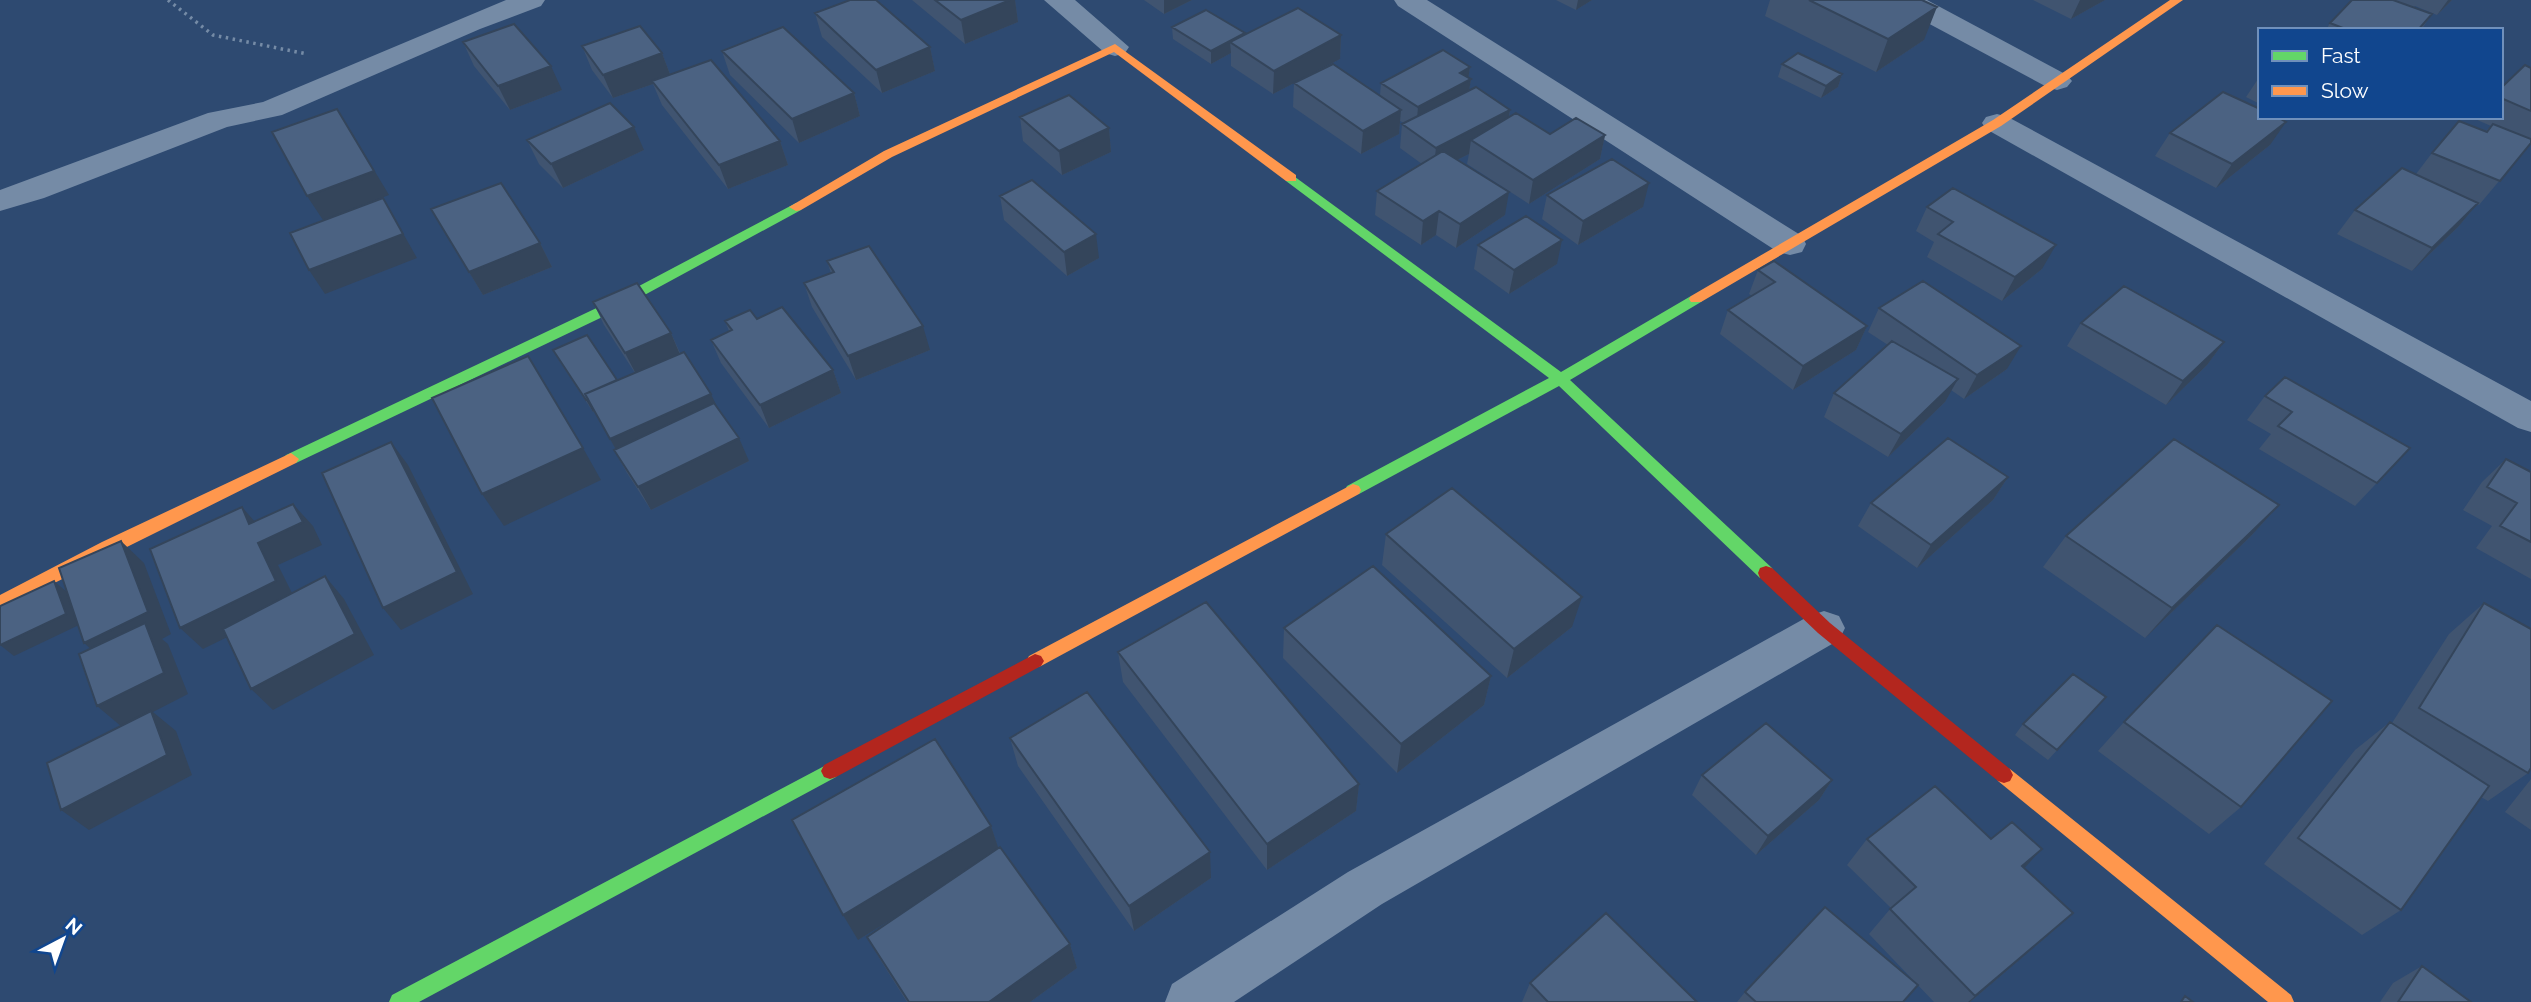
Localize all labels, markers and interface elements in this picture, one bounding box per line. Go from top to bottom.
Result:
legend [2258,28,2503,119]
text: Fast [2321,43,2361,68]
text: Slow [2321,78,2369,103]
north arrow [28,904,98,974]
text: N [61,913,87,939]

